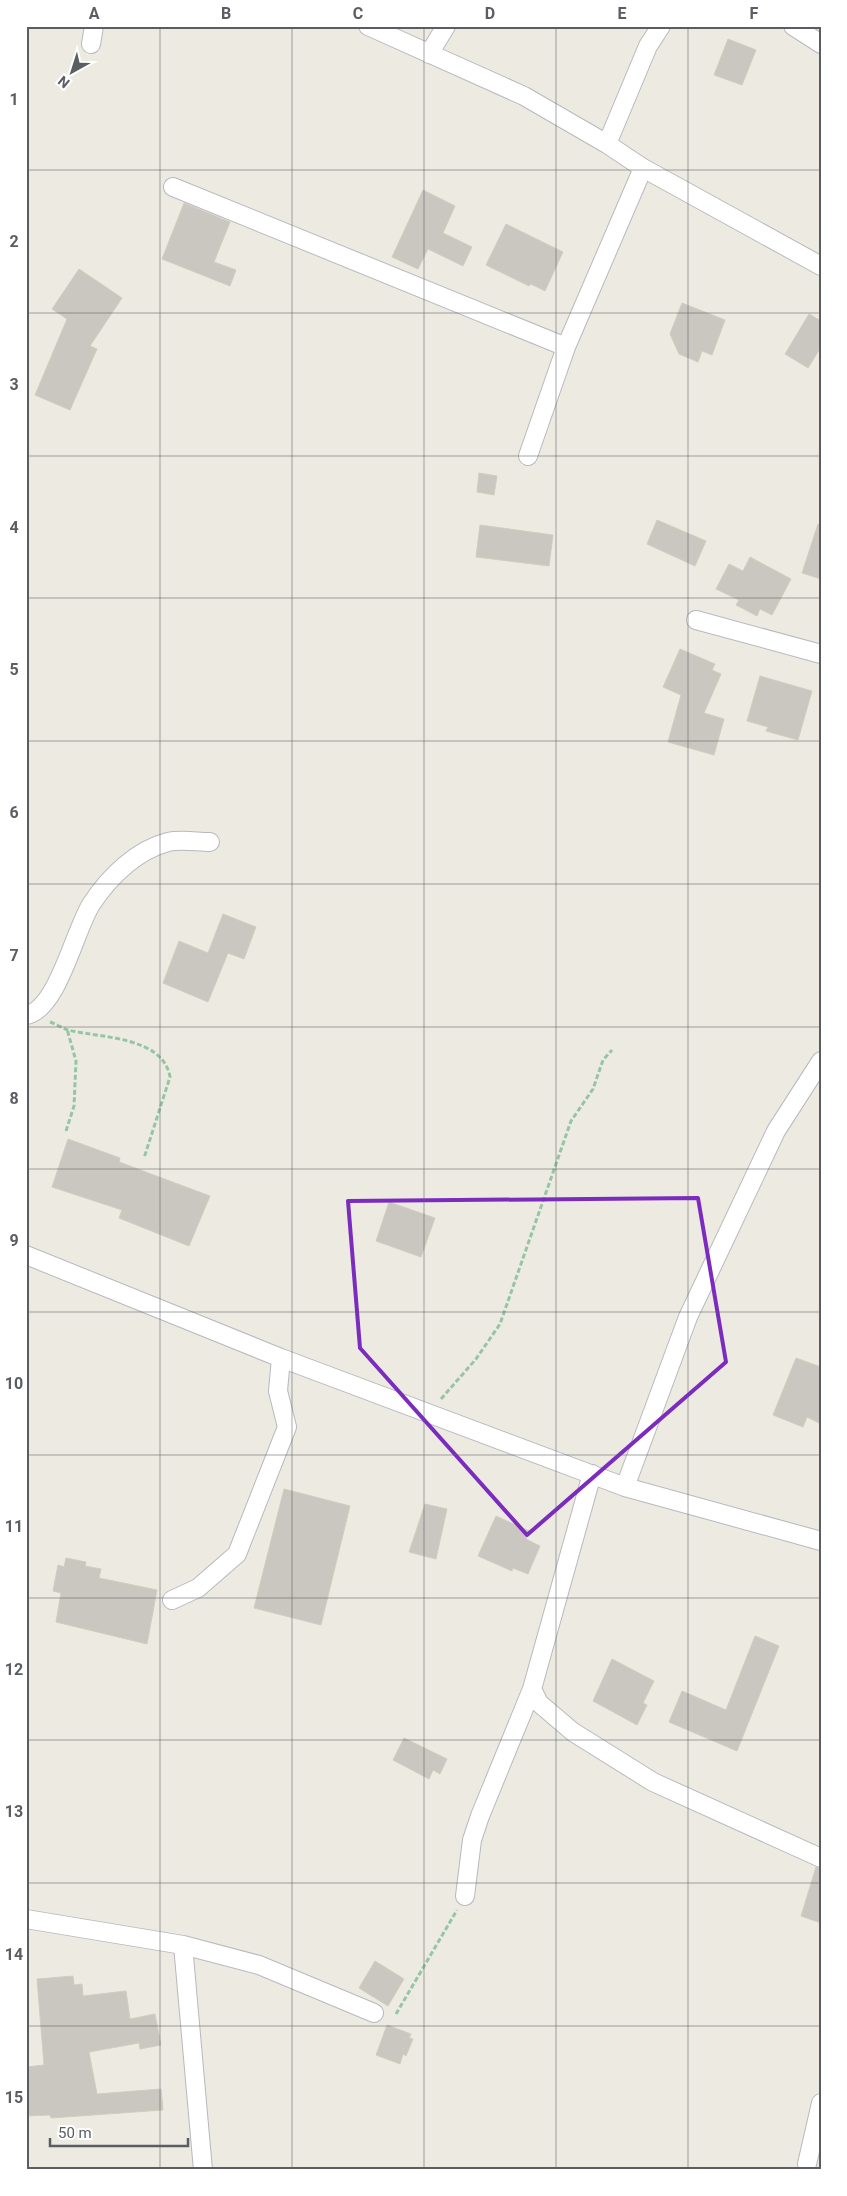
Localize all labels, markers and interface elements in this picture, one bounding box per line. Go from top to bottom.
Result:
text: A [89,4,100,23]
text: B [221,4,231,23]
text: C [353,4,363,23]
text: D [485,4,495,23]
text: E [618,4,627,23]
text: F [750,4,759,23]
north arrow [48,48,98,98]
text: N [55,73,73,91]
text: 1 [9,90,19,109]
text: 2 [9,232,19,251]
text: 3 [9,375,19,394]
text: 4 [9,518,19,537]
text: 5 [9,660,19,679]
text: 6 [9,803,19,822]
text: 7 [9,946,19,965]
text: 8 [9,1089,19,1108]
text: 9 [9,1231,19,1250]
text: 10 [5,1374,23,1393]
text: 11 [5,1517,23,1536]
text: 12 [5,1660,23,1679]
text: 13 [5,1802,23,1821]
text: 14 [5,1945,23,1964]
text: 15 [5,2088,23,2107]
scale bar [50,2116,188,2148]
text: 50 m [58,2124,92,2142]

